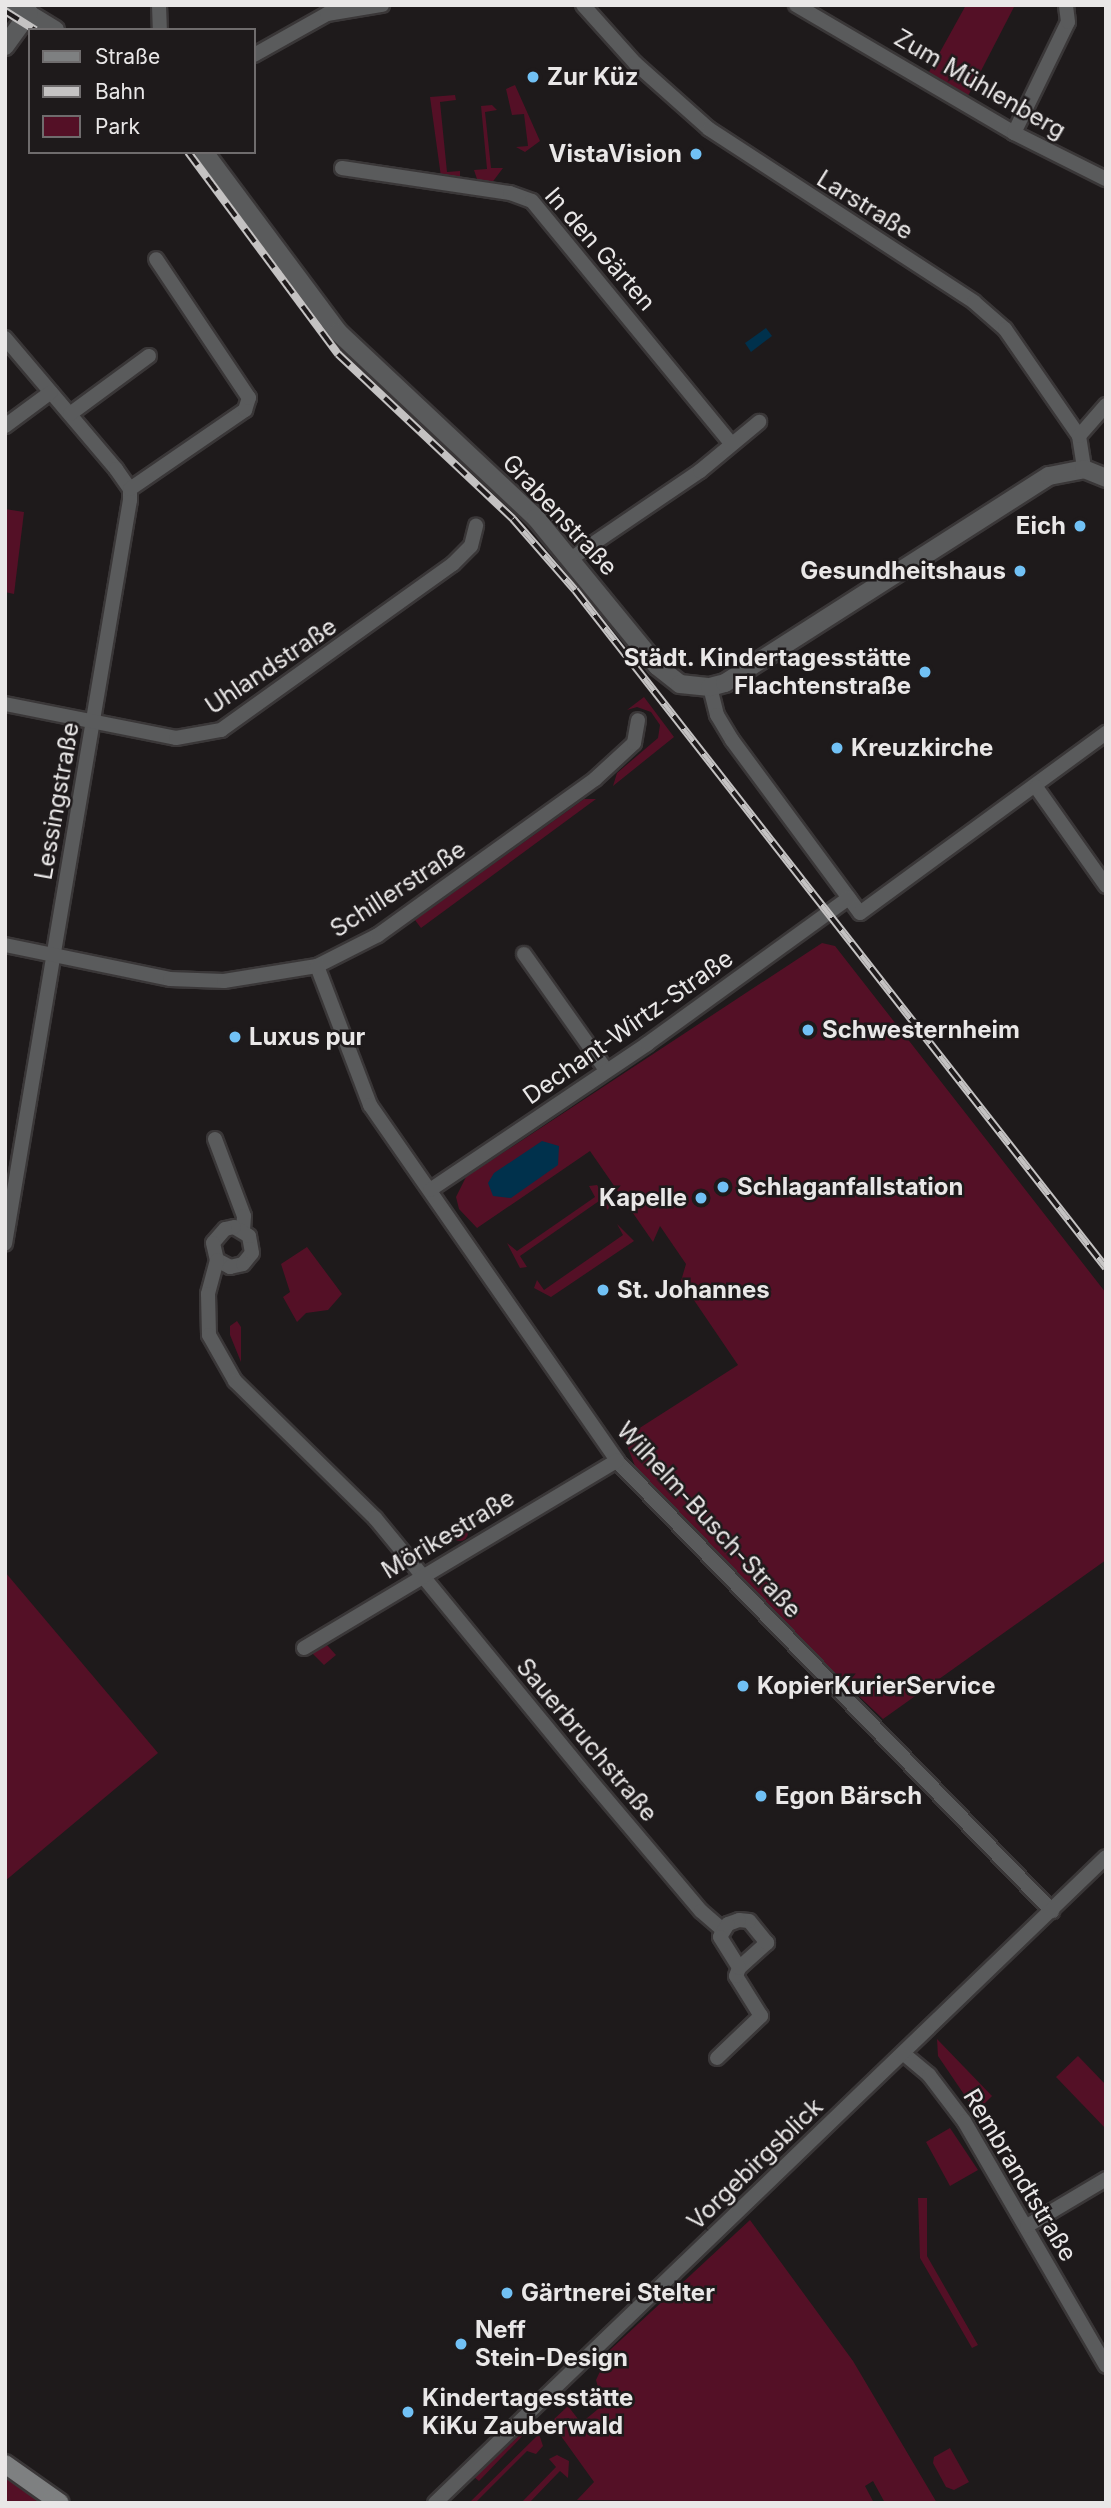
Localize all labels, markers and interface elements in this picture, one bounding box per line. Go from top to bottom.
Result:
street label: Zum Mühlenberg [889,23,1071,145]
legend [28,28,256,154]
text: Straße [95,44,160,69]
place label: Zur Küz [547,63,638,91]
marker: Zur Küz [525,69,541,85]
text: Bahn [95,79,145,104]
text: Park [95,114,140,139]
place label: VistaVision [548,140,682,168]
marker: VistaVision [688,146,704,162]
street label: Larstraße [812,164,918,246]
street label: In den Gärten [539,182,661,316]
street label: Grabenstraße [497,448,623,582]
place label: Eich [1016,512,1066,540]
marker: Eich [1072,518,1088,534]
place label: Gesundheitshaus [800,557,1006,585]
marker: Gesundheitshaus [1012,563,1028,579]
street label: Uhlandstraße [200,612,342,720]
place label: Städt. Kindertagesstätte Flachtenstraße [623,644,911,700]
marker: Städt. Kindertagesstätte Flachtenstraße [917,664,933,680]
street label: Lessingstraße [29,720,85,882]
place label: Kreuzkirche [851,734,993,762]
marker: Kreuzkirche [829,740,845,756]
street label: Schillerstraße [325,835,471,943]
street label: Dechant-Wirtz-Straße [517,944,739,1110]
place label: Schwesternheim [822,1016,1020,1044]
marker: Schwesternheim [800,1022,816,1038]
place label: Luxus pur [249,1023,365,1051]
marker: Luxus pur [227,1029,243,1045]
place label: Schlaganfallstation [737,1173,964,1201]
marker: Schlaganfallstation [715,1179,731,1195]
place label: Kapelle [599,1184,687,1212]
marker: Kapelle [693,1190,709,1206]
place label: St. Johannes [617,1276,770,1304]
marker: St. Johannes [595,1282,611,1298]
street label: Wilhelm-Busch-Straße [611,1416,807,1624]
street label: Mörikestraße [376,1483,520,1585]
street label: Sauerbruchstraße [510,1653,664,1827]
place label: KopierKurierService [757,1672,996,1700]
marker: KopierKurierService [735,1678,751,1694]
place label: Egon Bärsch [775,1782,922,1810]
marker: Egon Bärsch [753,1788,769,1804]
street label: Rembrandtstraße [957,2084,1083,2266]
street label: Vorgebirgsblick [681,2092,829,2236]
place label: Gärtnerei Stelter [521,2279,715,2307]
marker: Gärtnerei Stelter [499,2285,515,2301]
place label: Neff Stein-Design [475,2316,628,2372]
marker: Neff Stein-Design [453,2336,469,2352]
place label: Kindertagesstätte KiKu Zauberwald [422,2384,633,2440]
marker: Kindertagesstätte KiKu Zauberwald [400,2404,416,2420]

